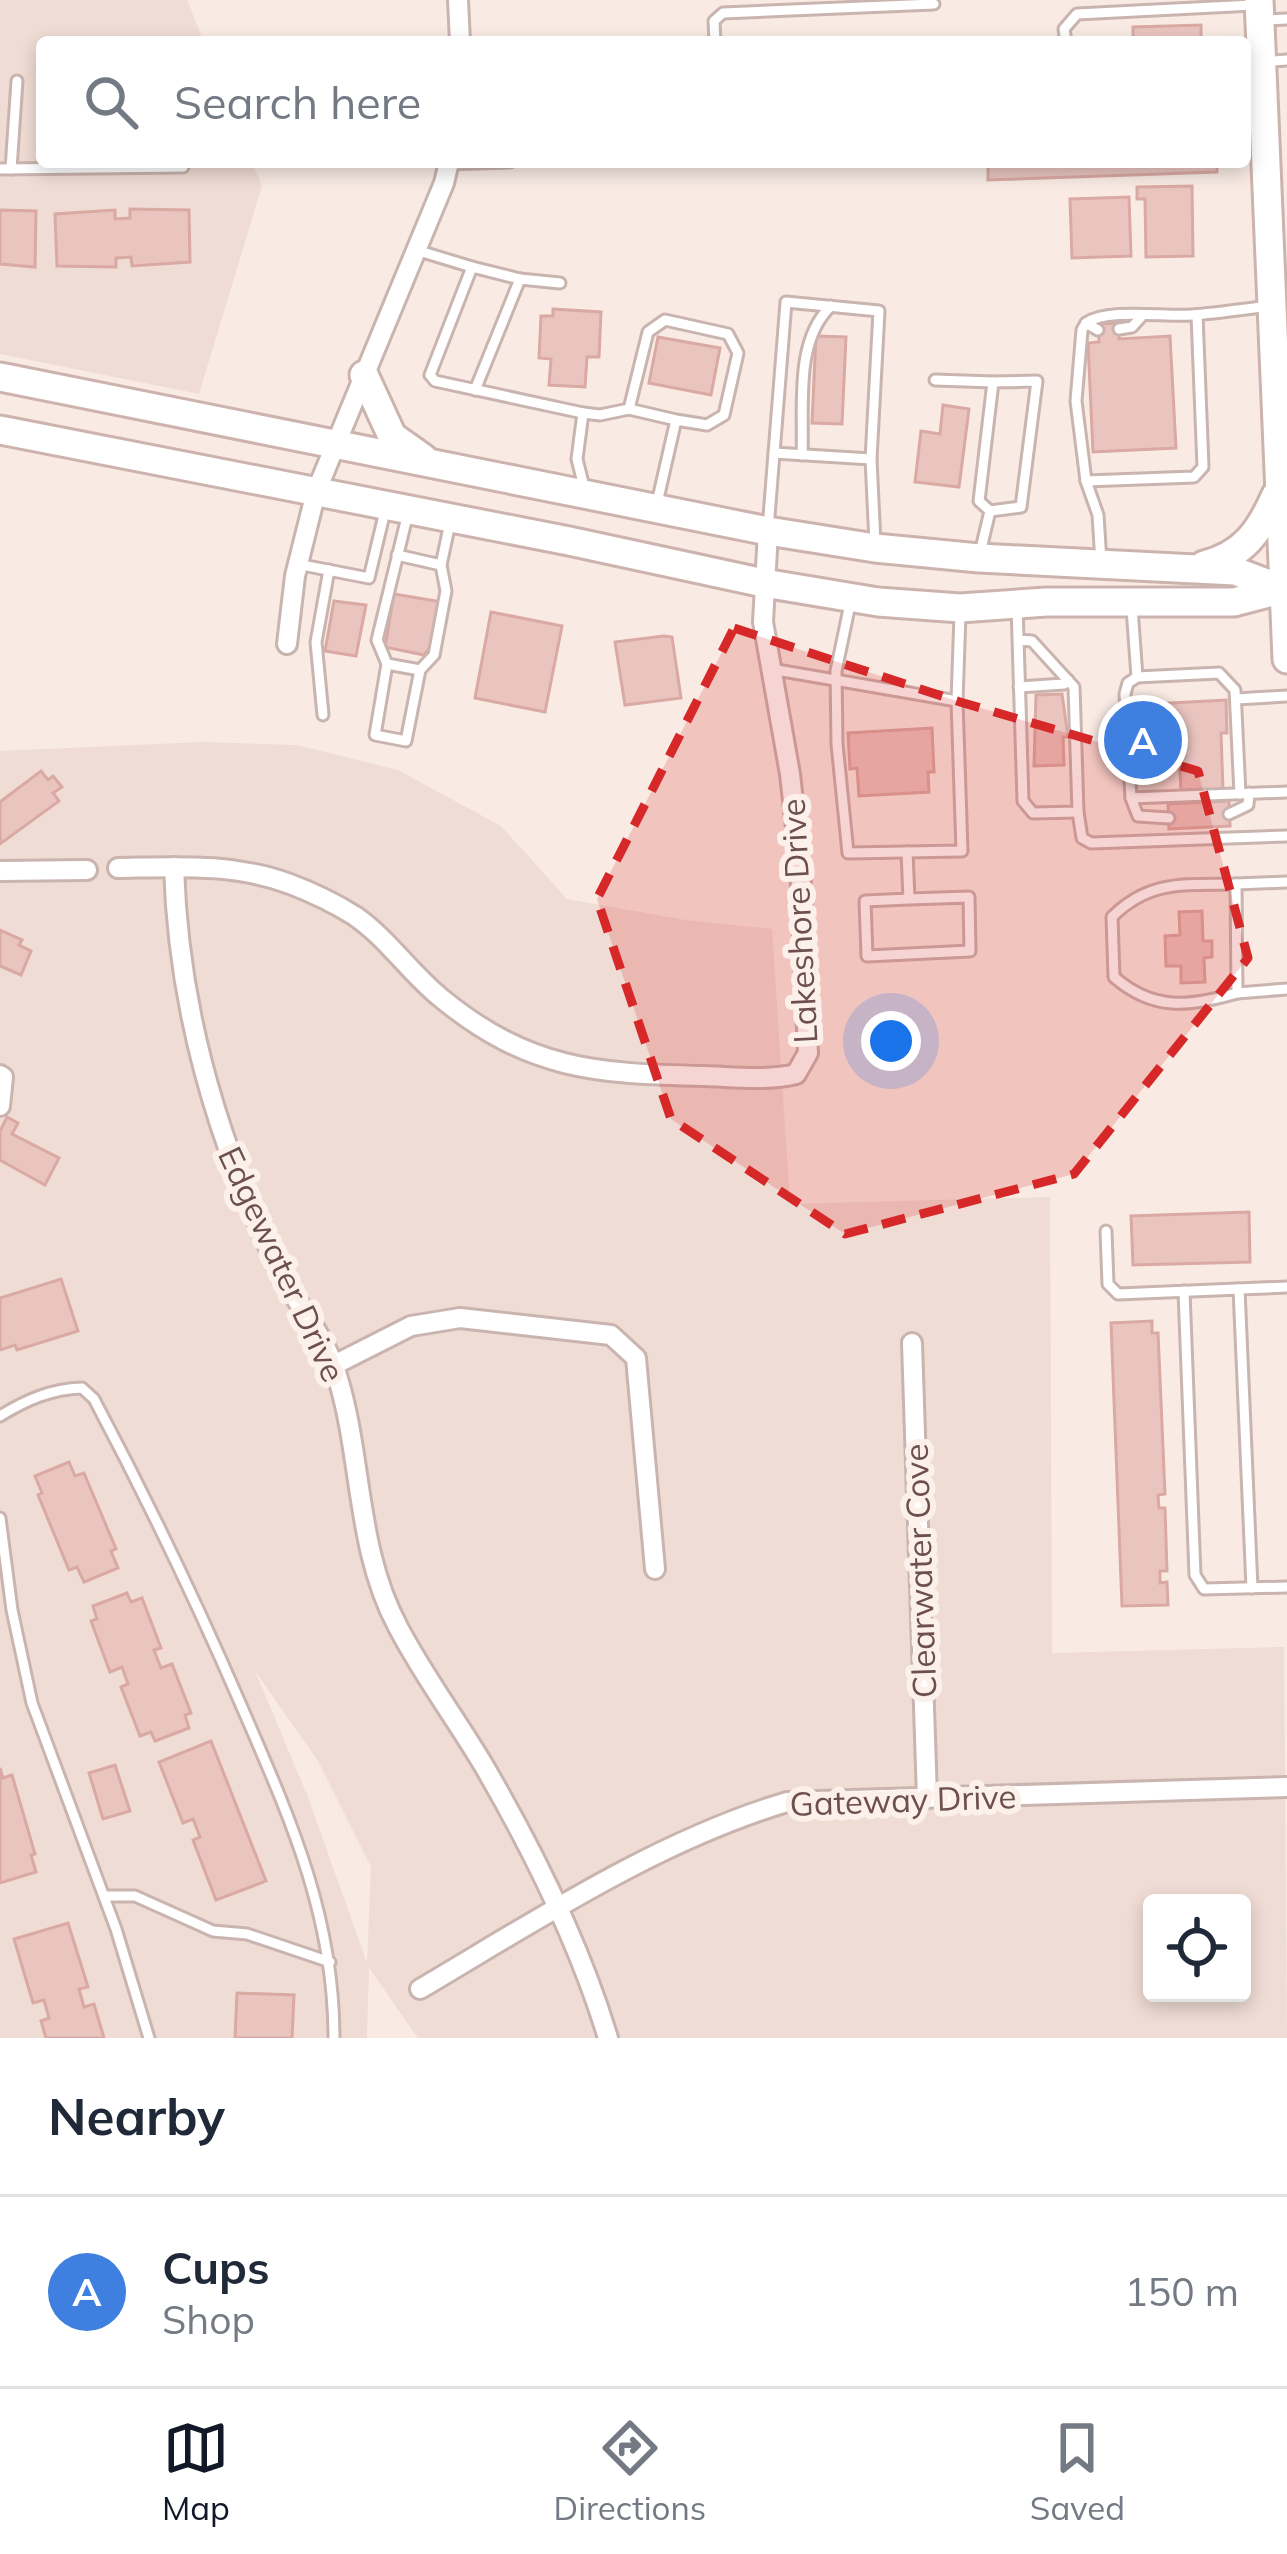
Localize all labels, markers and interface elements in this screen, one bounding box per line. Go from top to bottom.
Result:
search box [36,36,1251,168]
icon: search [78,69,144,135]
text: Search here [174,74,421,130]
pin: A [1104,695,1182,785]
street label: Lakeshore Drive [772,798,825,1044]
your location [861,1011,921,1071]
street label: Edgewater Drive [210,1140,355,1388]
street label: Clearwater Cove [895,1443,944,1699]
street label: Gateway Drive [789,1775,1017,1824]
map controls [1143,1894,1251,2002]
button: locate [1143,1894,1251,2002]
text: Nearby [48,2084,225,2148]
text: Cups [162,2239,270,2295]
text: A [72,2267,102,2316]
text: 150 m [1124,2267,1239,2316]
text: Shop [162,2295,255,2344]
tab: Map [162,2415,230,2528]
tab: Directions [554,2415,706,2528]
tab: Saved [1030,2415,1125,2528]

